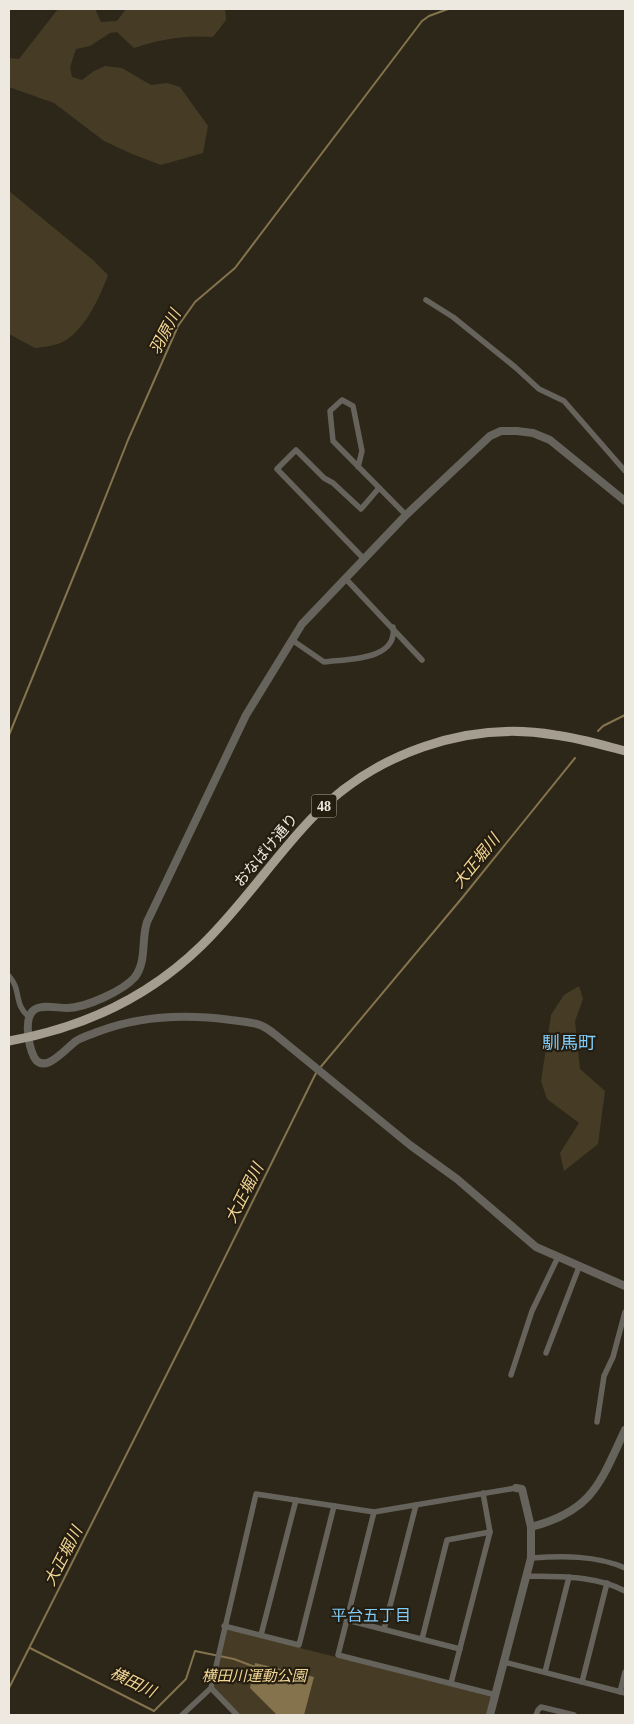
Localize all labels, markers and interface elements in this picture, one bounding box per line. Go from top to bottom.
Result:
water label: 羽原川 [146,305,185,357]
road number: 48 [312,794,336,818]
street label: おなばけ通り [231,810,301,890]
water label: 大正堀川 [449,829,504,891]
district label: 馴馬町 [542,1033,596,1053]
water label: 大正堀川 [222,1159,267,1225]
water label: 大正堀川 [41,1522,86,1588]
district label: 平台五丁目 [331,1607,411,1624]
water label: 横田川 [108,1664,160,1701]
park label: 横田川運動公園 [201,1668,308,1684]

